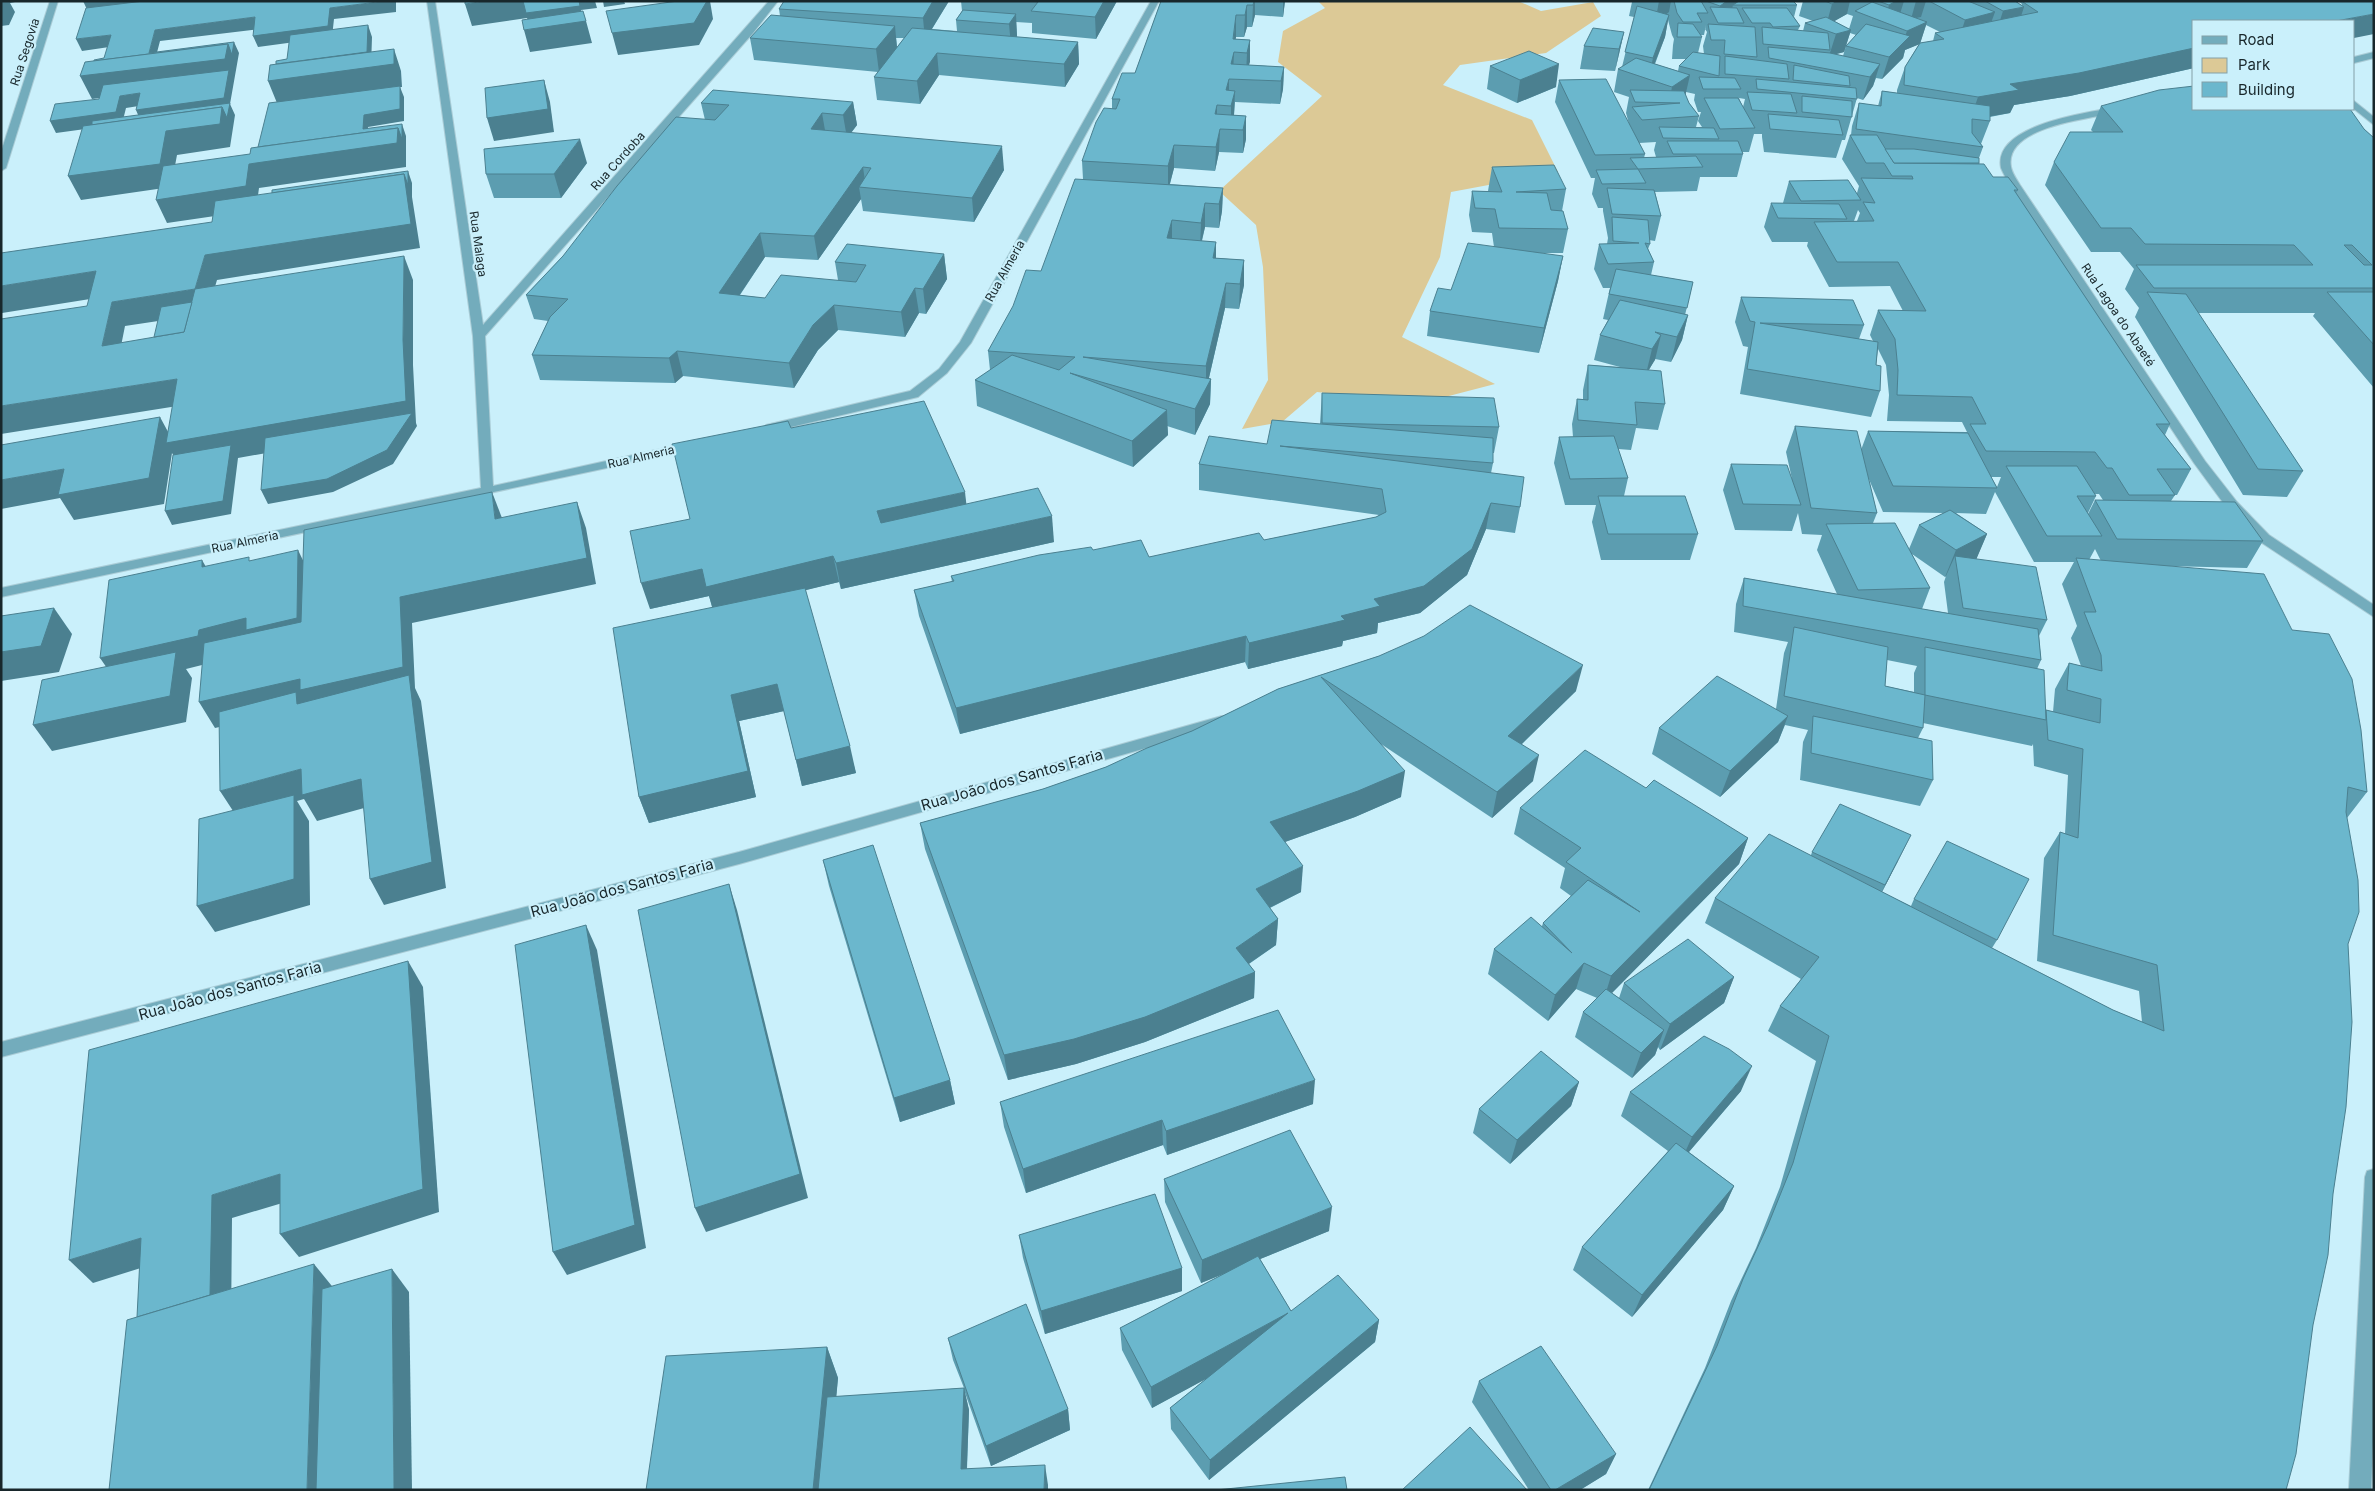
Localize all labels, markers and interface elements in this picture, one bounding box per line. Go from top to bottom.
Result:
street label: Rua Segovia [7,16,43,88]
legend [2192,20,2355,110]
text: Road [2238,30,2274,49]
text: Park [2238,55,2271,74]
text: Building [2238,80,2295,99]
street label: Rua Cordoba [587,128,648,193]
street label: Rua Malaga [466,210,491,278]
street label: Rua Almeria [982,237,1028,304]
street label: Rua Lagoa do Abaeté [2078,260,2159,369]
street label: Rua Almeria [606,442,676,471]
street label: Rua Almeria [210,527,280,556]
street label: Rua João dos Santos Faria [919,744,1105,815]
street label: Rua João dos Santos Faria [528,854,715,921]
street label: Rua João dos Santos Faria [136,957,323,1024]

